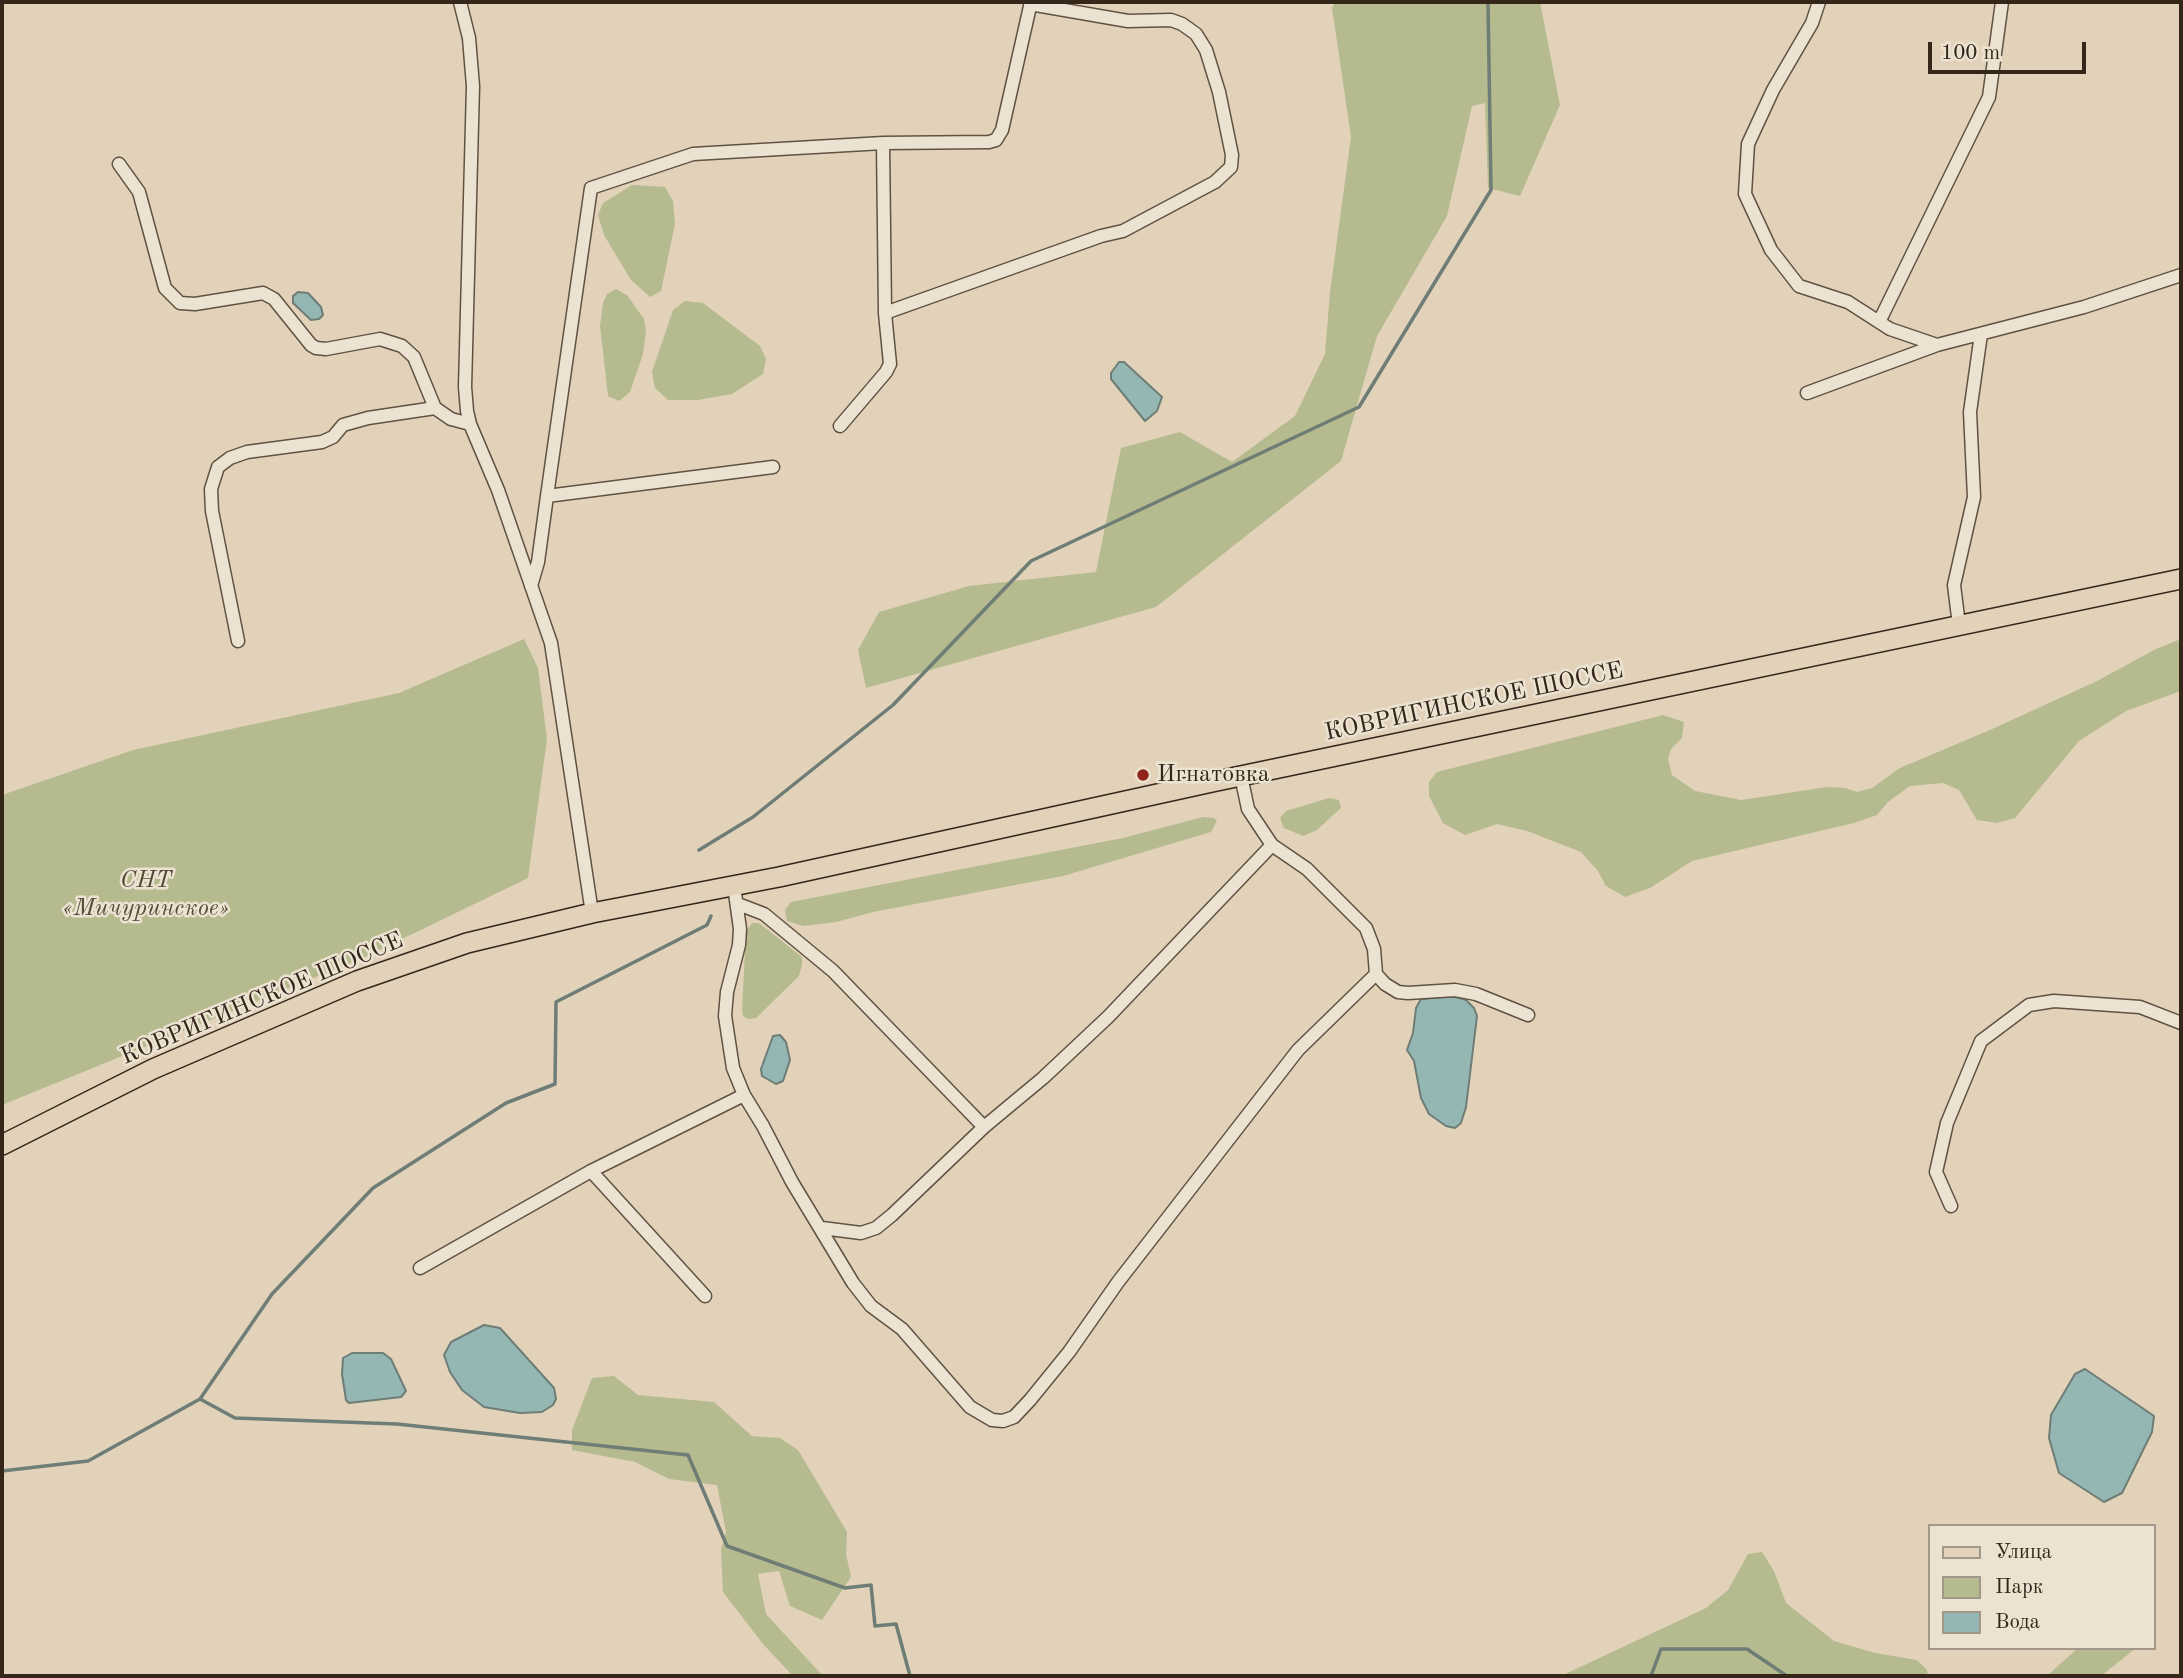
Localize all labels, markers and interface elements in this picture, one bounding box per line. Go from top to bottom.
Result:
scale bar [1931,28,2088,72]
text: 100 m [1941,43,2000,64]
street label: КОВРИГИНСКОЕ ШОССЕ [1322,656,1626,748]
place label: Игнатовка [1157,761,1270,789]
marker: Игнатовка [1135,767,1151,783]
park label: СНТ «Мичуринское» [63,867,229,923]
street label: КОВРИГИНСКОЕ ШОССЕ [116,926,408,1072]
legend [1927,1524,2155,1650]
text: Улица [1995,1542,2052,1563]
text: Парк [1995,1577,2043,1598]
text: Вода [1995,1612,2040,1633]

